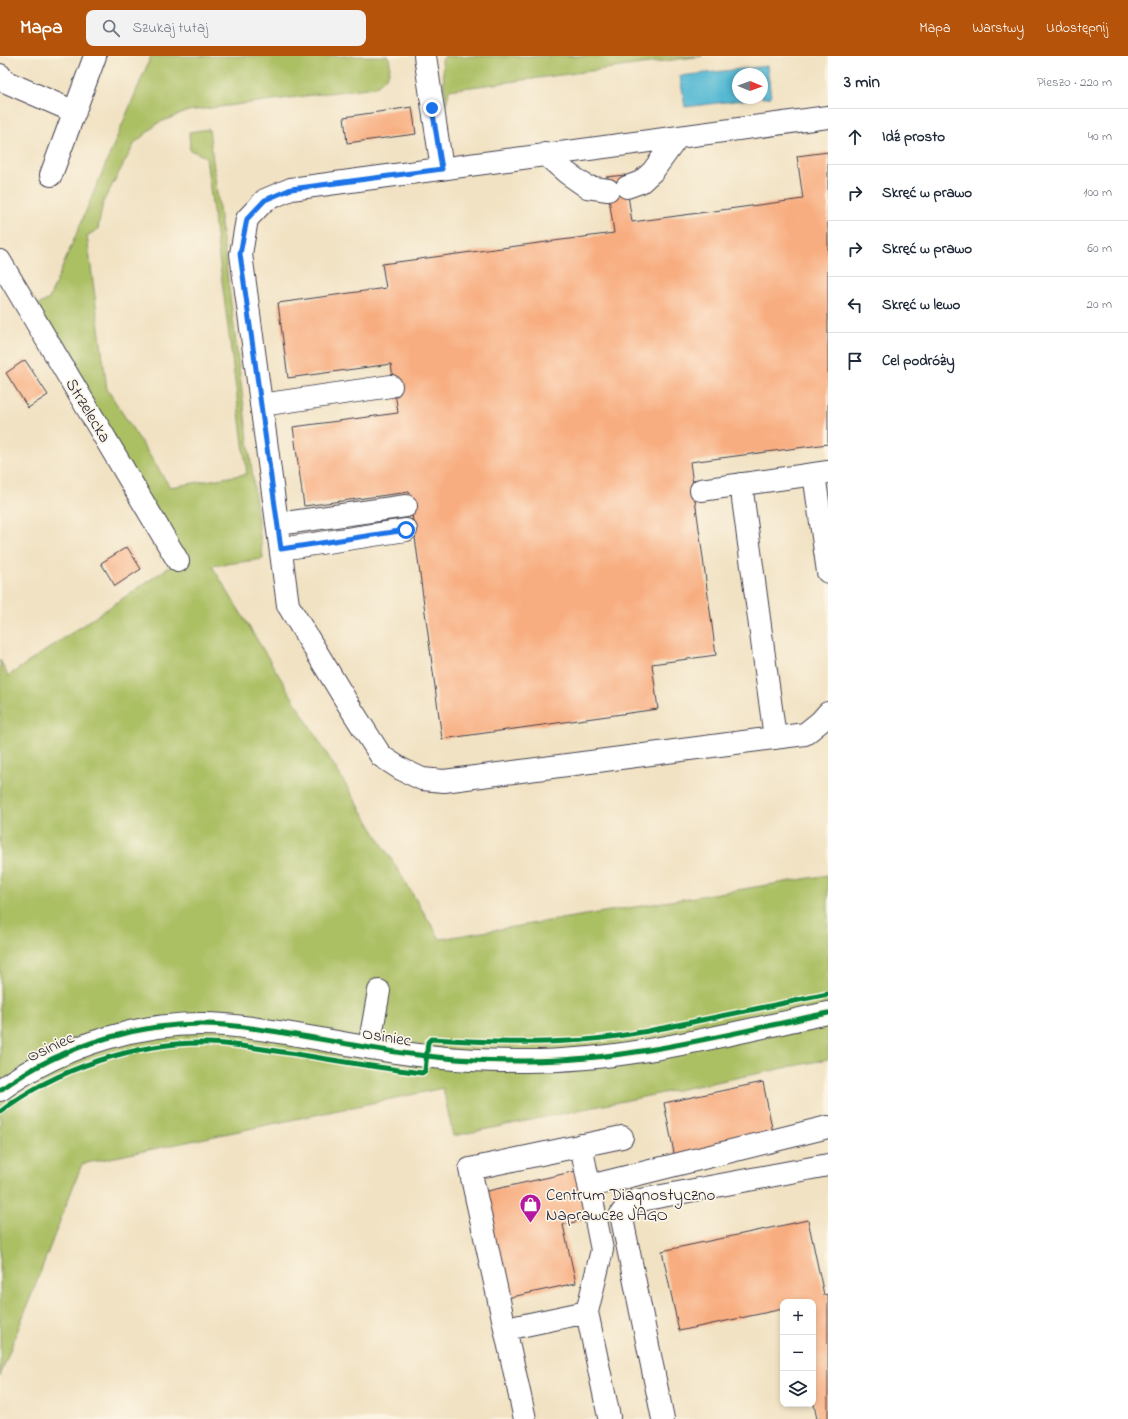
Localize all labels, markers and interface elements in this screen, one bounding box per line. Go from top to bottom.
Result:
search box [86,10,366,46]
text: Mapa [20,15,62,42]
icon: search [100,17,122,39]
text: Szukaj tutaj [132,17,208,39]
text: Mapa [919,18,951,39]
text: Warstwy [973,18,1024,39]
text: Udostępnij [1046,18,1108,39]
north arrow [732,68,768,104]
text: 3 min [844,70,880,95]
text: Pieszo · 220 m [1037,73,1112,92]
route end [423,99,441,117]
icon: ahead [844,126,866,148]
text: Idź prosto [882,126,945,148]
text: 40 m [1088,127,1112,146]
icon: right [844,182,866,204]
text: Skręć w prawo [882,182,972,204]
text: 100 m [1083,183,1112,202]
icon: right [844,238,866,260]
text: Skręć w prawo [882,238,972,260]
text: 60 m [1087,239,1112,258]
icon: left [844,294,866,316]
text: Skręć w lewo [882,294,960,316]
text: 20 m [1087,295,1112,314]
icon: arrive [844,350,866,372]
text: Cel podróży [882,350,955,372]
street label: Strzelecka [59,374,117,448]
route start [397,521,415,539]
street label: Osiniec [360,1021,414,1054]
street label: Osiniec [23,1025,79,1069]
place label: Centrum Diagnostyczno Naprawcze JAGO [546,1183,715,1228]
shop icon: Centrum Diagnostyczno Naprawcze JAGO [518,1191,544,1224]
map controls [780,1299,816,1407]
button: + [780,1299,816,1335]
button: − [780,1335,816,1371]
button: layers [780,1371,816,1407]

